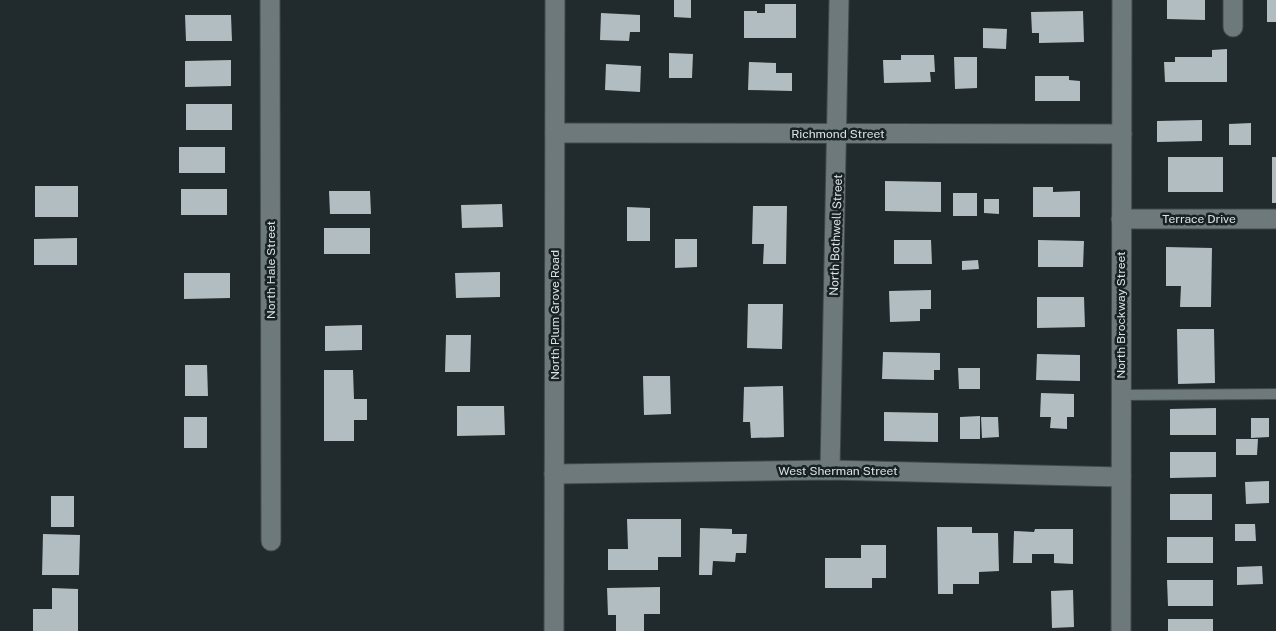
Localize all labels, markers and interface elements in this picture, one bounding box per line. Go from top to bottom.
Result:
street label: Richmond Street [791,127,885,141]
street label: North Bothwell Street [827,174,845,296]
street label: Terrace Drive [1162,212,1236,226]
street label: North Hale Street [264,220,278,319]
street label: North Plum Grove Road [548,250,562,380]
street label: North Brockway Street [1114,251,1128,379]
street label: West Sherman Street [778,464,898,478]

